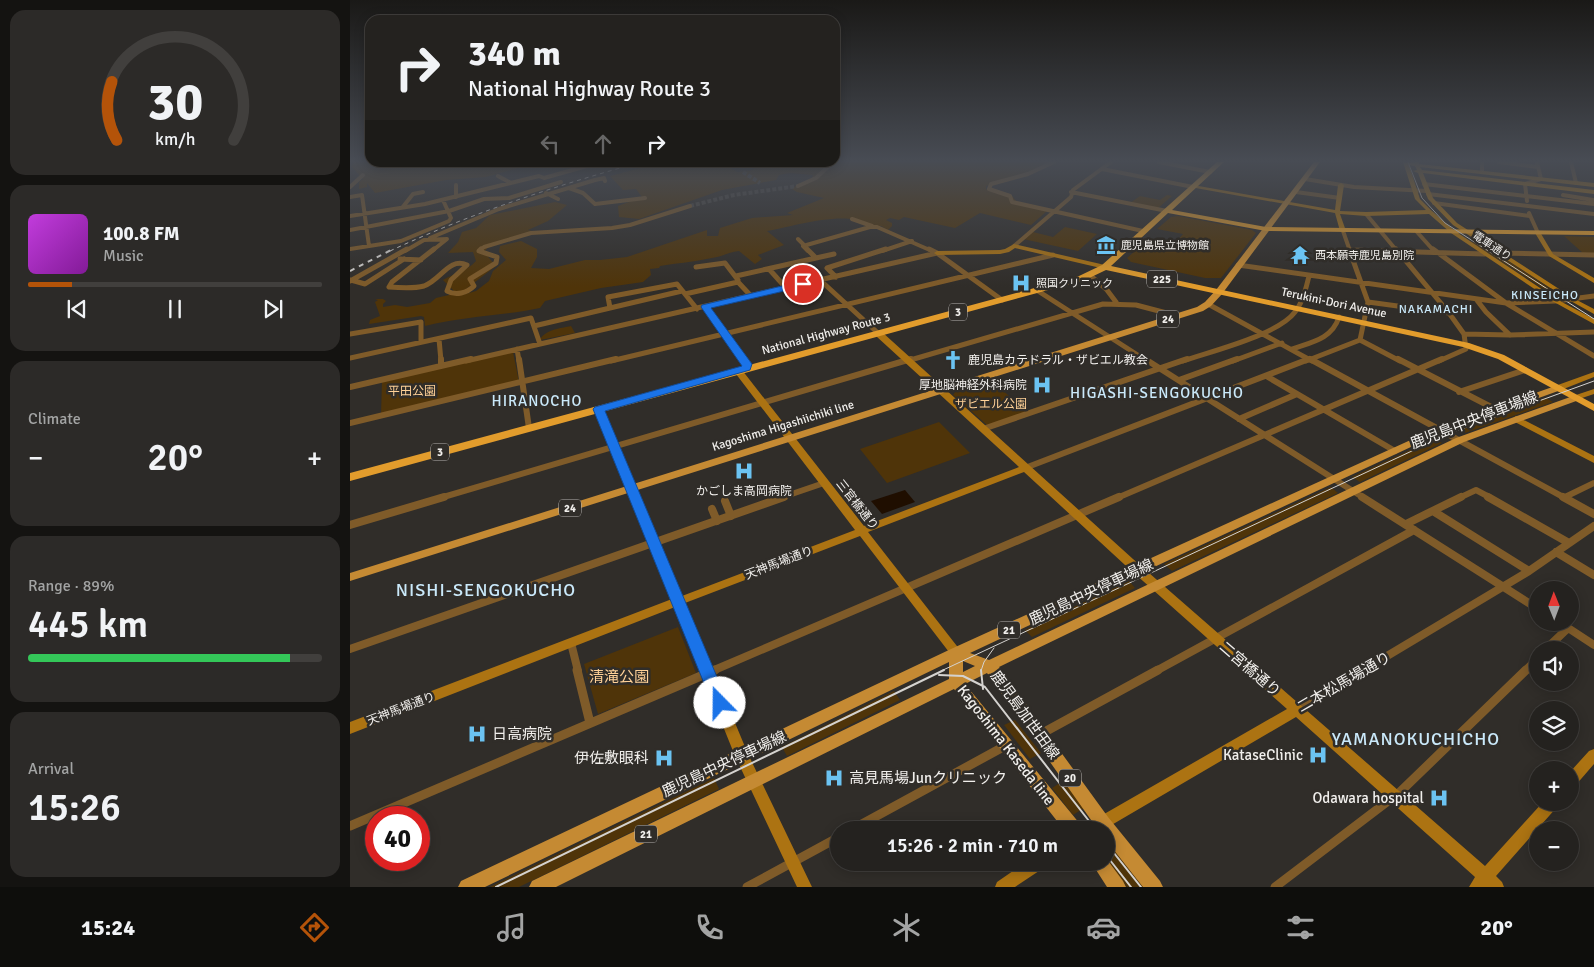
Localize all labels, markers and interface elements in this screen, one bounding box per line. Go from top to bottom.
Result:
text: 340 m [468,32,561,75]
icon: right [385,35,450,100]
text: 30 [147,70,203,134]
text: National Highway Route 3 [468,75,711,102]
text: km/h [155,128,195,150]
icon: left [536,130,564,158]
icon: ahead [589,130,617,158]
icon: right [642,130,670,158]
text: 100.8 FM [103,222,180,246]
street label: 電車通り [1470,229,1514,263]
museum icon: 鹿児島県立博物館 [1095,234,1117,256]
place label: 鹿児島県立博物館 [1121,239,1209,252]
temple icon: 西本願寺鹿児島別院 [1289,244,1311,266]
text: Music [103,246,144,266]
place label: 西本願寺鹿児島別院 [1315,249,1414,262]
pin [782,263,824,305]
icon: arrive [789,270,817,298]
road number: 225 [1147,270,1177,288]
hospital icon: 照国クリニック [1010,272,1032,294]
place label: 照国クリニック [1036,277,1113,290]
street label: Terukini-Dori Avenue [1280,285,1388,321]
district label: KINSEICHO [1511,288,1579,303]
icon: previous [63,295,91,323]
icon: pause [161,295,189,323]
icon: next [259,295,287,323]
district label: NAKAMACHI [1399,302,1473,317]
road number: 3 [949,304,967,320]
street label: National Highway Route 3 [760,310,892,358]
road number: 24 [1157,310,1179,328]
church icon: 鹿児島カテドラル・ザビエル教会 [942,349,964,371]
place label: 鹿児島カテドラル・ザビエル教会 [968,353,1148,368]
hospital icon: 厚地脳神経外科病院 [1031,374,1053,396]
place label: 厚地脳神経外科病院 [919,378,1027,393]
park label: 平田公園 [388,384,436,399]
district label: HIGASHI-SENGOKUCHO [1070,384,1244,402]
street label: 鹿児島中央停車場線 [1408,387,1540,453]
district label: HIRANOCHO [492,392,582,410]
street label: Kagoshima Higashiichiki line [710,397,856,455]
park label: ザビエル公園 [955,397,1027,412]
text: Climate [28,409,81,429]
text: 20° [147,434,203,481]
text: − [28,441,43,475]
text: + [307,441,322,475]
road number: 3 [431,444,449,461]
hospital icon: かごしま高岡病院 [733,460,755,482]
street label: 三官橋通り [833,477,881,533]
place label: かごしま高岡病院 [696,484,792,499]
road number: 24 [559,499,581,516]
street label: 天神馬場通り [743,543,815,583]
street label: 鹿児島中央停車場線 [1026,555,1156,629]
text: Range · 89% [28,576,114,596]
district label: NISHI-SENGOKUCHO [396,579,576,601]
north arrow [1529,581,1579,631]
map controls [1529,581,1579,871]
text: 445 km [28,601,148,648]
road number: 21 [998,622,1020,638]
street label: 二宮橋通り [1216,638,1284,700]
button: sound [1529,641,1579,691]
street label: 二本松馬場通り [1294,648,1394,716]
street label: 鹿児島加世田線 [987,667,1063,763]
park label: 清滝公園 [589,668,649,686]
position arrow [693,676,745,728]
street label: Kagoshima Kaseda line [954,681,1058,809]
street label: 天神馬場通り [365,689,437,729]
button: layers [1529,701,1579,751]
hospital icon: 日高病院 [466,723,488,745]
place label: 日高病院 [492,725,552,743]
street label: 鹿児島中央停車場線 [659,727,789,801]
district label: YAMANOKUCHICHO [1332,728,1500,750]
hospital icon: KataseClinic [1307,744,1329,766]
place label: KataseClinic [1223,746,1303,764]
hospital icon: 伊佐敷眼科 [653,747,675,769]
place label: 伊佐敷眼科 [574,749,649,767]
text: Arrival [28,759,74,779]
button: + [1529,761,1579,811]
hospital icon: 高見馬場Junクリニック [823,767,845,789]
place label: 高見馬場Junクリニック [849,769,1007,787]
road number: 20 [1059,770,1081,786]
text: 15:26 [28,784,121,831]
hospital icon: Odawara hospital [1428,787,1450,809]
place label: Odawara hospital [1312,789,1424,807]
speed limit sign: 40 [365,806,430,871]
button: − [1529,821,1579,871]
road number: 21 [635,826,657,842]
text: 15:26 · 2 min · 710 m [887,834,1058,858]
icon: directions [297,910,332,945]
icon: music [494,910,529,945]
icon: phone [692,910,727,945]
icon: climate [889,910,924,945]
icon: car [1086,910,1121,945]
icon: filters [1283,910,1318,945]
text: 15:24 [81,914,135,941]
text: 20° [1480,914,1513,941]

